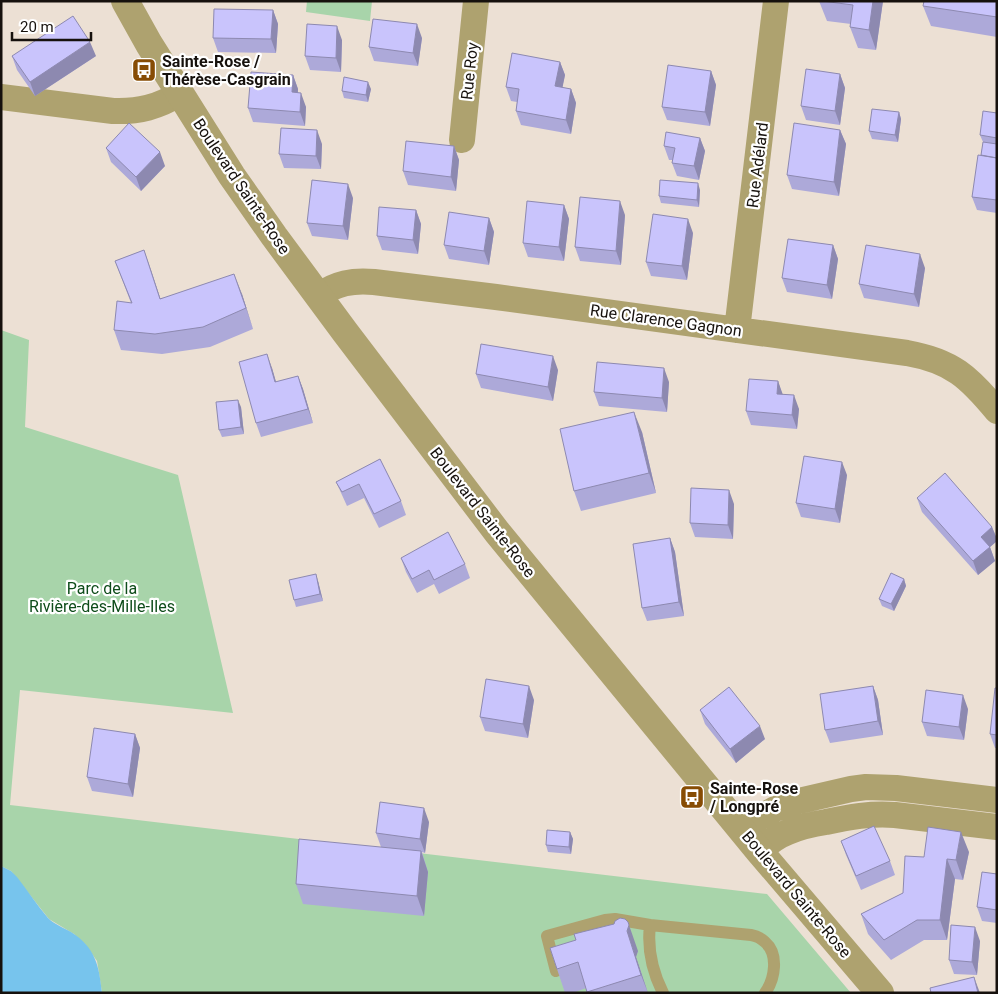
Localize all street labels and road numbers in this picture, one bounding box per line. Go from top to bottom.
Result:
street label: Rue Roy [457,41,482,101]
street label: Boulevard Sainte-Rose [189,115,294,258]
street label: Rue Adélard [743,121,772,209]
street label: Rue Clarence Gagnon [589,300,743,341]
street label: Boulevard Sainte-Rose [426,444,539,581]
street label: Boulevard Sainte-Rose [738,827,855,962]

